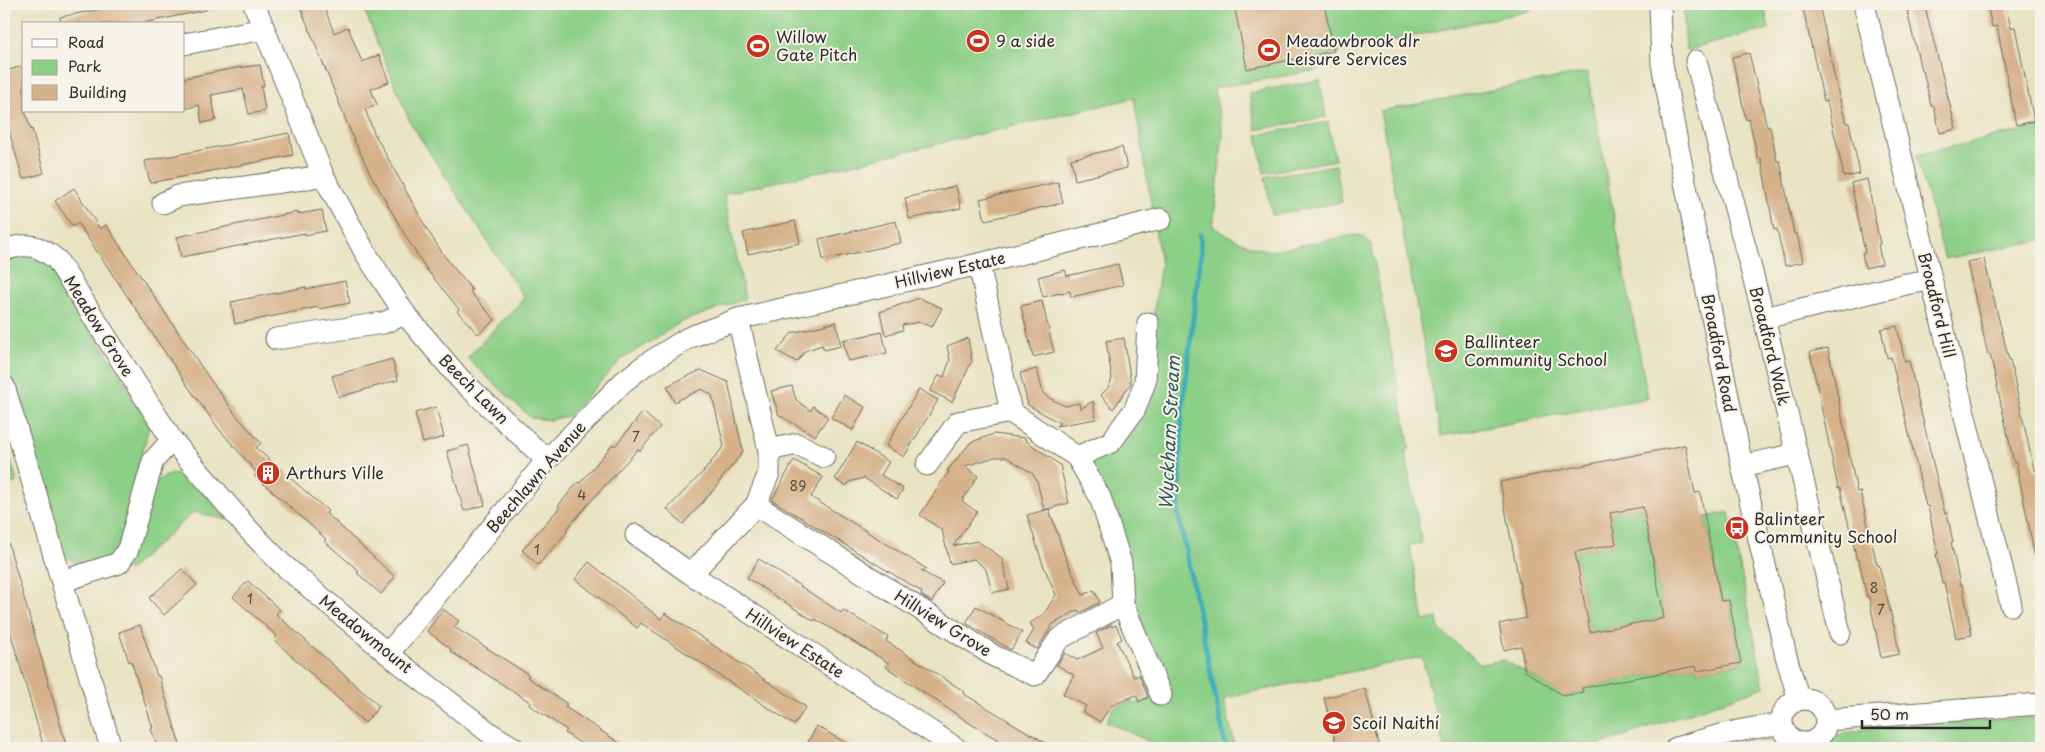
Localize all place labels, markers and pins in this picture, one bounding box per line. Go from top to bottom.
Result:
place label: Willow Gate Pitch [776,24,857,66]
sports icon: 9 a side [965,28,991,54]
place label: 9 a side [996,28,1055,52]
place label: Meadowbrook dlr Leisure Services [1286,28,1420,70]
sports icon: Willow Gate Pitch [745,33,771,59]
sports icon: Meadowbrook dlr Leisure Services [1256,37,1282,63]
place label: Ballinteer Community School [1464,329,1607,371]
school or university icon: Ballinteer Community School [1433,338,1459,364]
building icon: Arthurs Ville [255,460,281,486]
place label: Arthurs Ville [286,460,384,484]
place label: Balinteer Community School [1754,506,1897,548]
bus stop icon: Balinteer Community School [1724,515,1750,541]
school or university icon: Scoil Naithí [1321,710,1347,736]
place label: Scoil Naithí [1352,710,1440,734]

